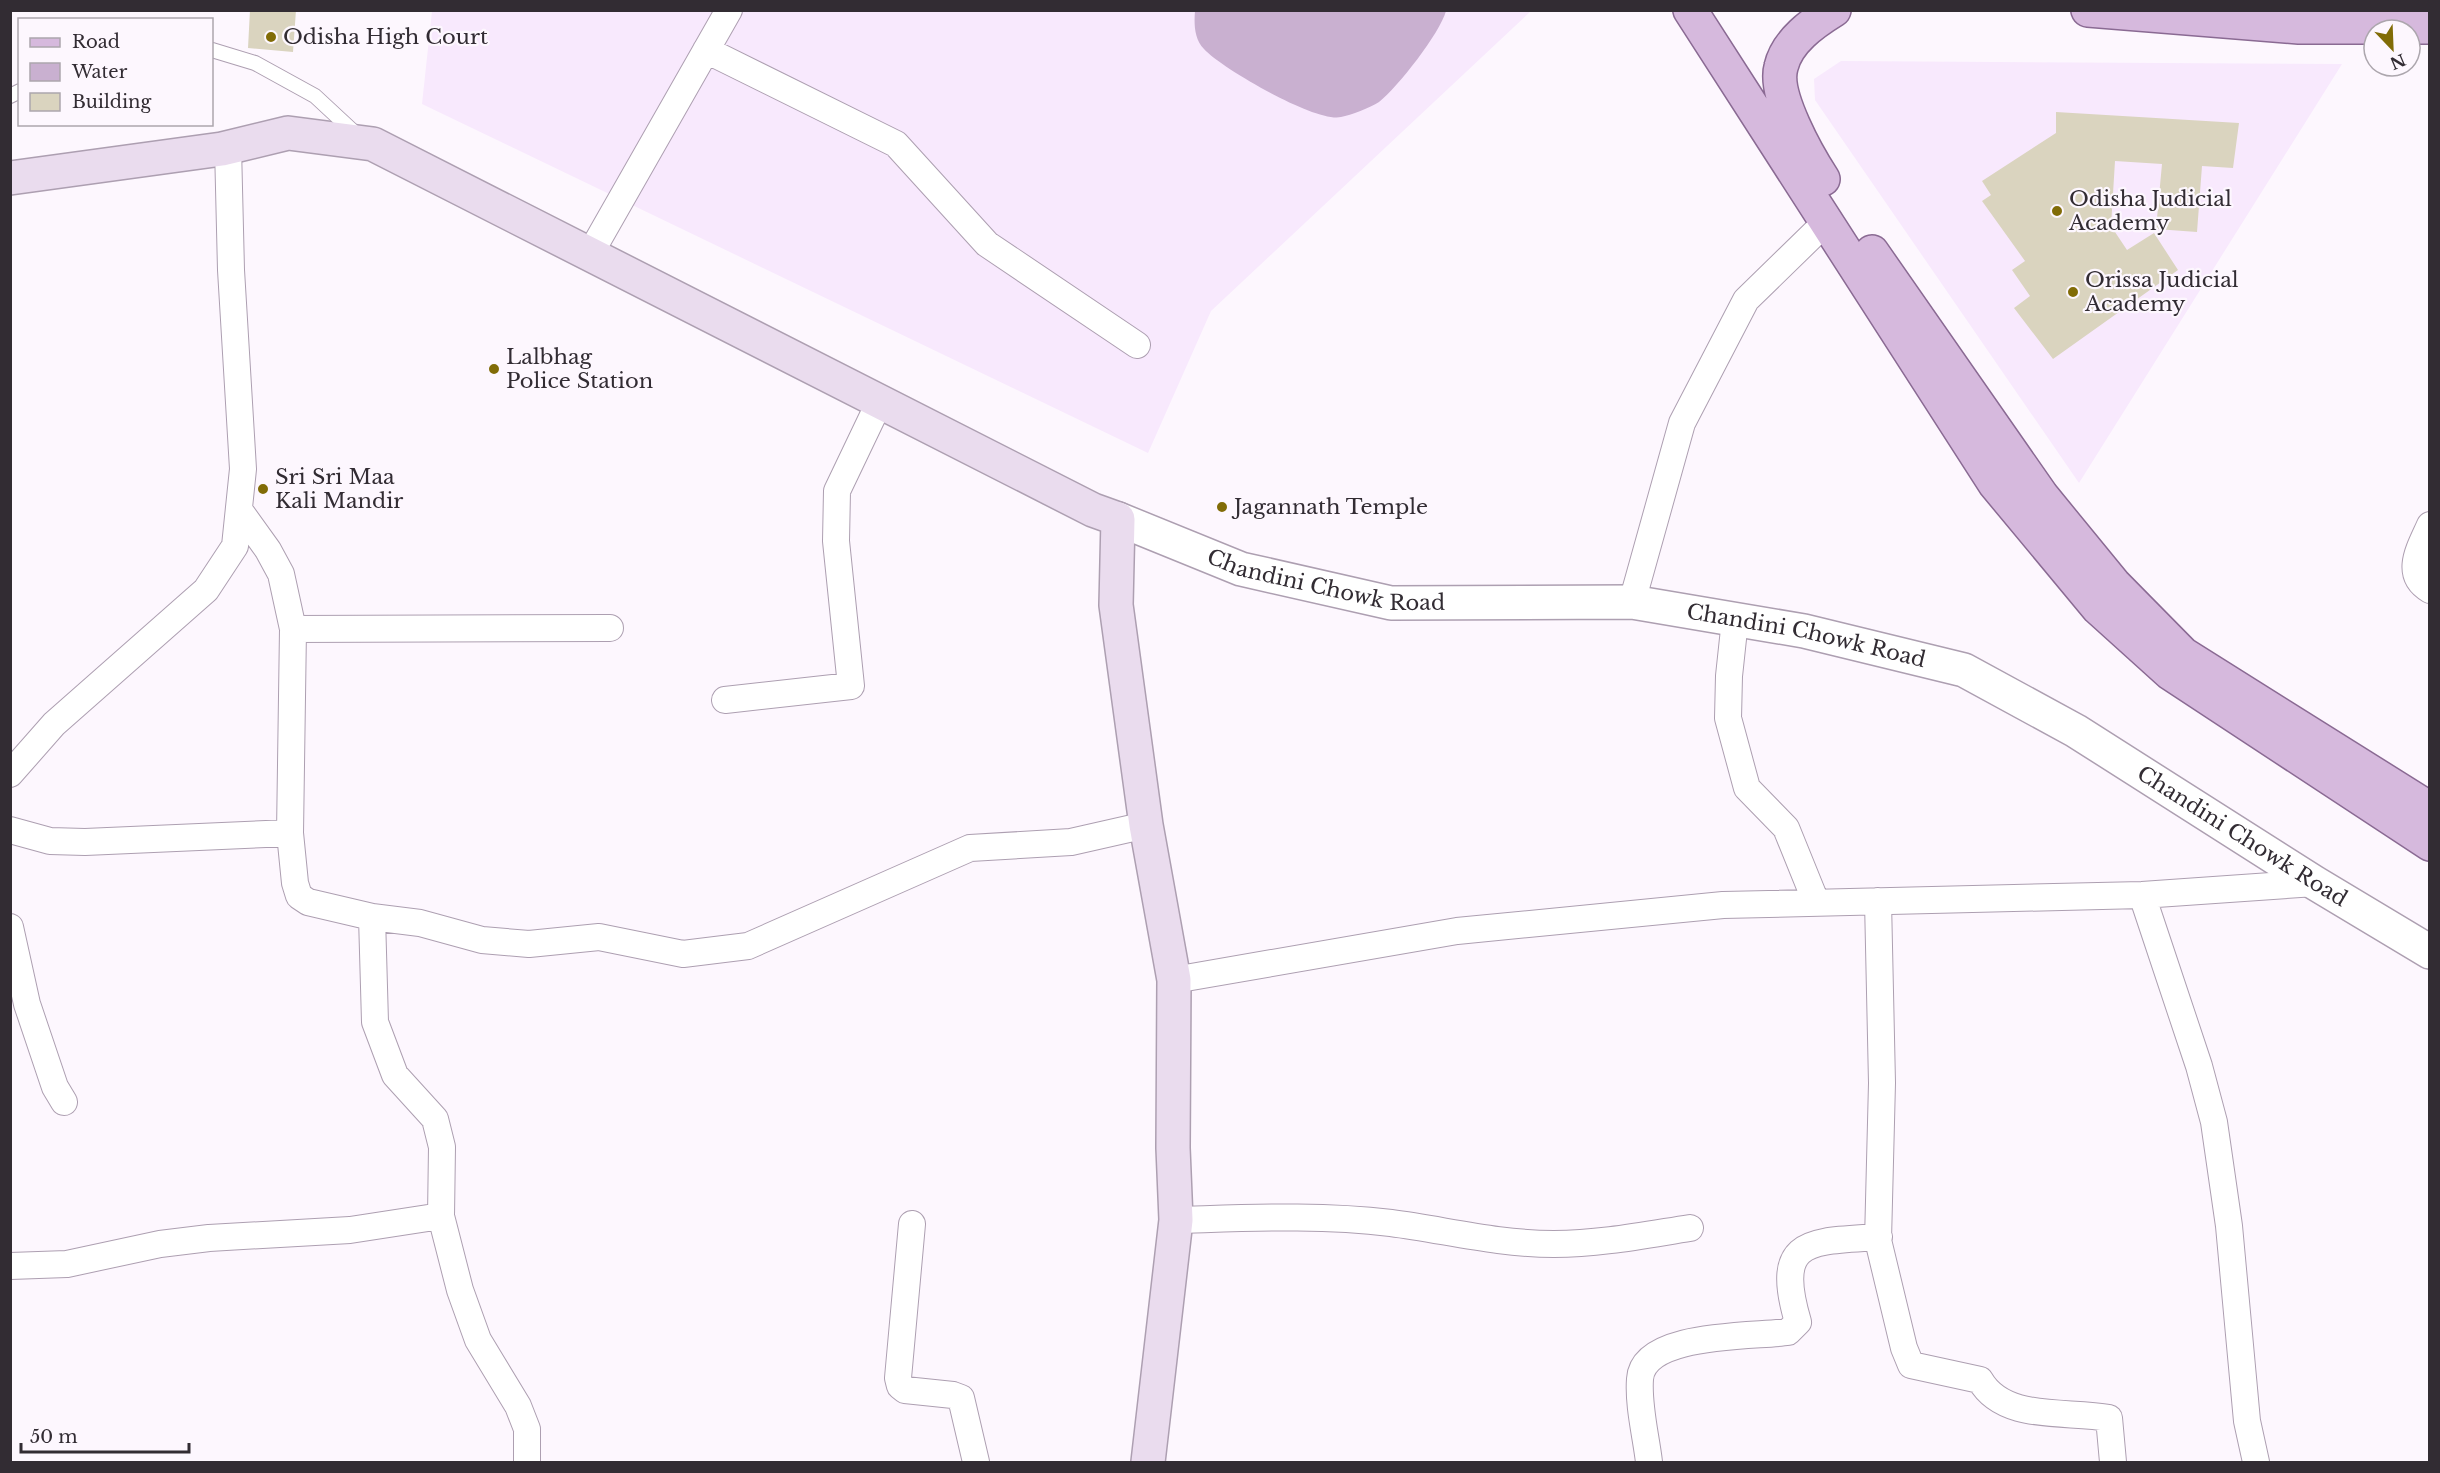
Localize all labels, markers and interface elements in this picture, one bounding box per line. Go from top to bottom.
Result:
legend [18,18,213,126]
north arrow [2362,18,2422,78]
place label: Odisha High Court [283,24,488,50]
marker: Odisha High Court [264,30,278,44]
text: Road [72,31,120,53]
text: N [2387,50,2409,74]
text: Water [71,61,128,83]
text: Building [72,91,151,113]
place label: Odisha Judicial Academy [2068,186,2232,236]
marker: Odisha Judicial Academy [2050,204,2064,218]
place label: Orissa Judicial Academy [2084,267,2239,317]
marker: Orissa Judicial Academy [2066,285,2080,299]
place label: Lalbhag Police Station [506,344,653,394]
marker: Lalbhag Police Station [487,362,501,376]
place label: Sri Sri Maa Kali Mandir [275,464,403,514]
marker: Sri Sri Maa Kali Mandir [256,482,270,496]
place label: Jagannath Temple [1231,494,1428,520]
marker: Jagannath Temple [1215,500,1229,514]
street label: Chandini Chowk Road [1203,544,1445,616]
street label: Chandini Chowk Road [1685,598,1928,673]
street label: Chandini Chowk Road [2132,760,2352,912]
scale bar [21,1416,189,1454]
text: 50 m [30,1426,78,1448]

